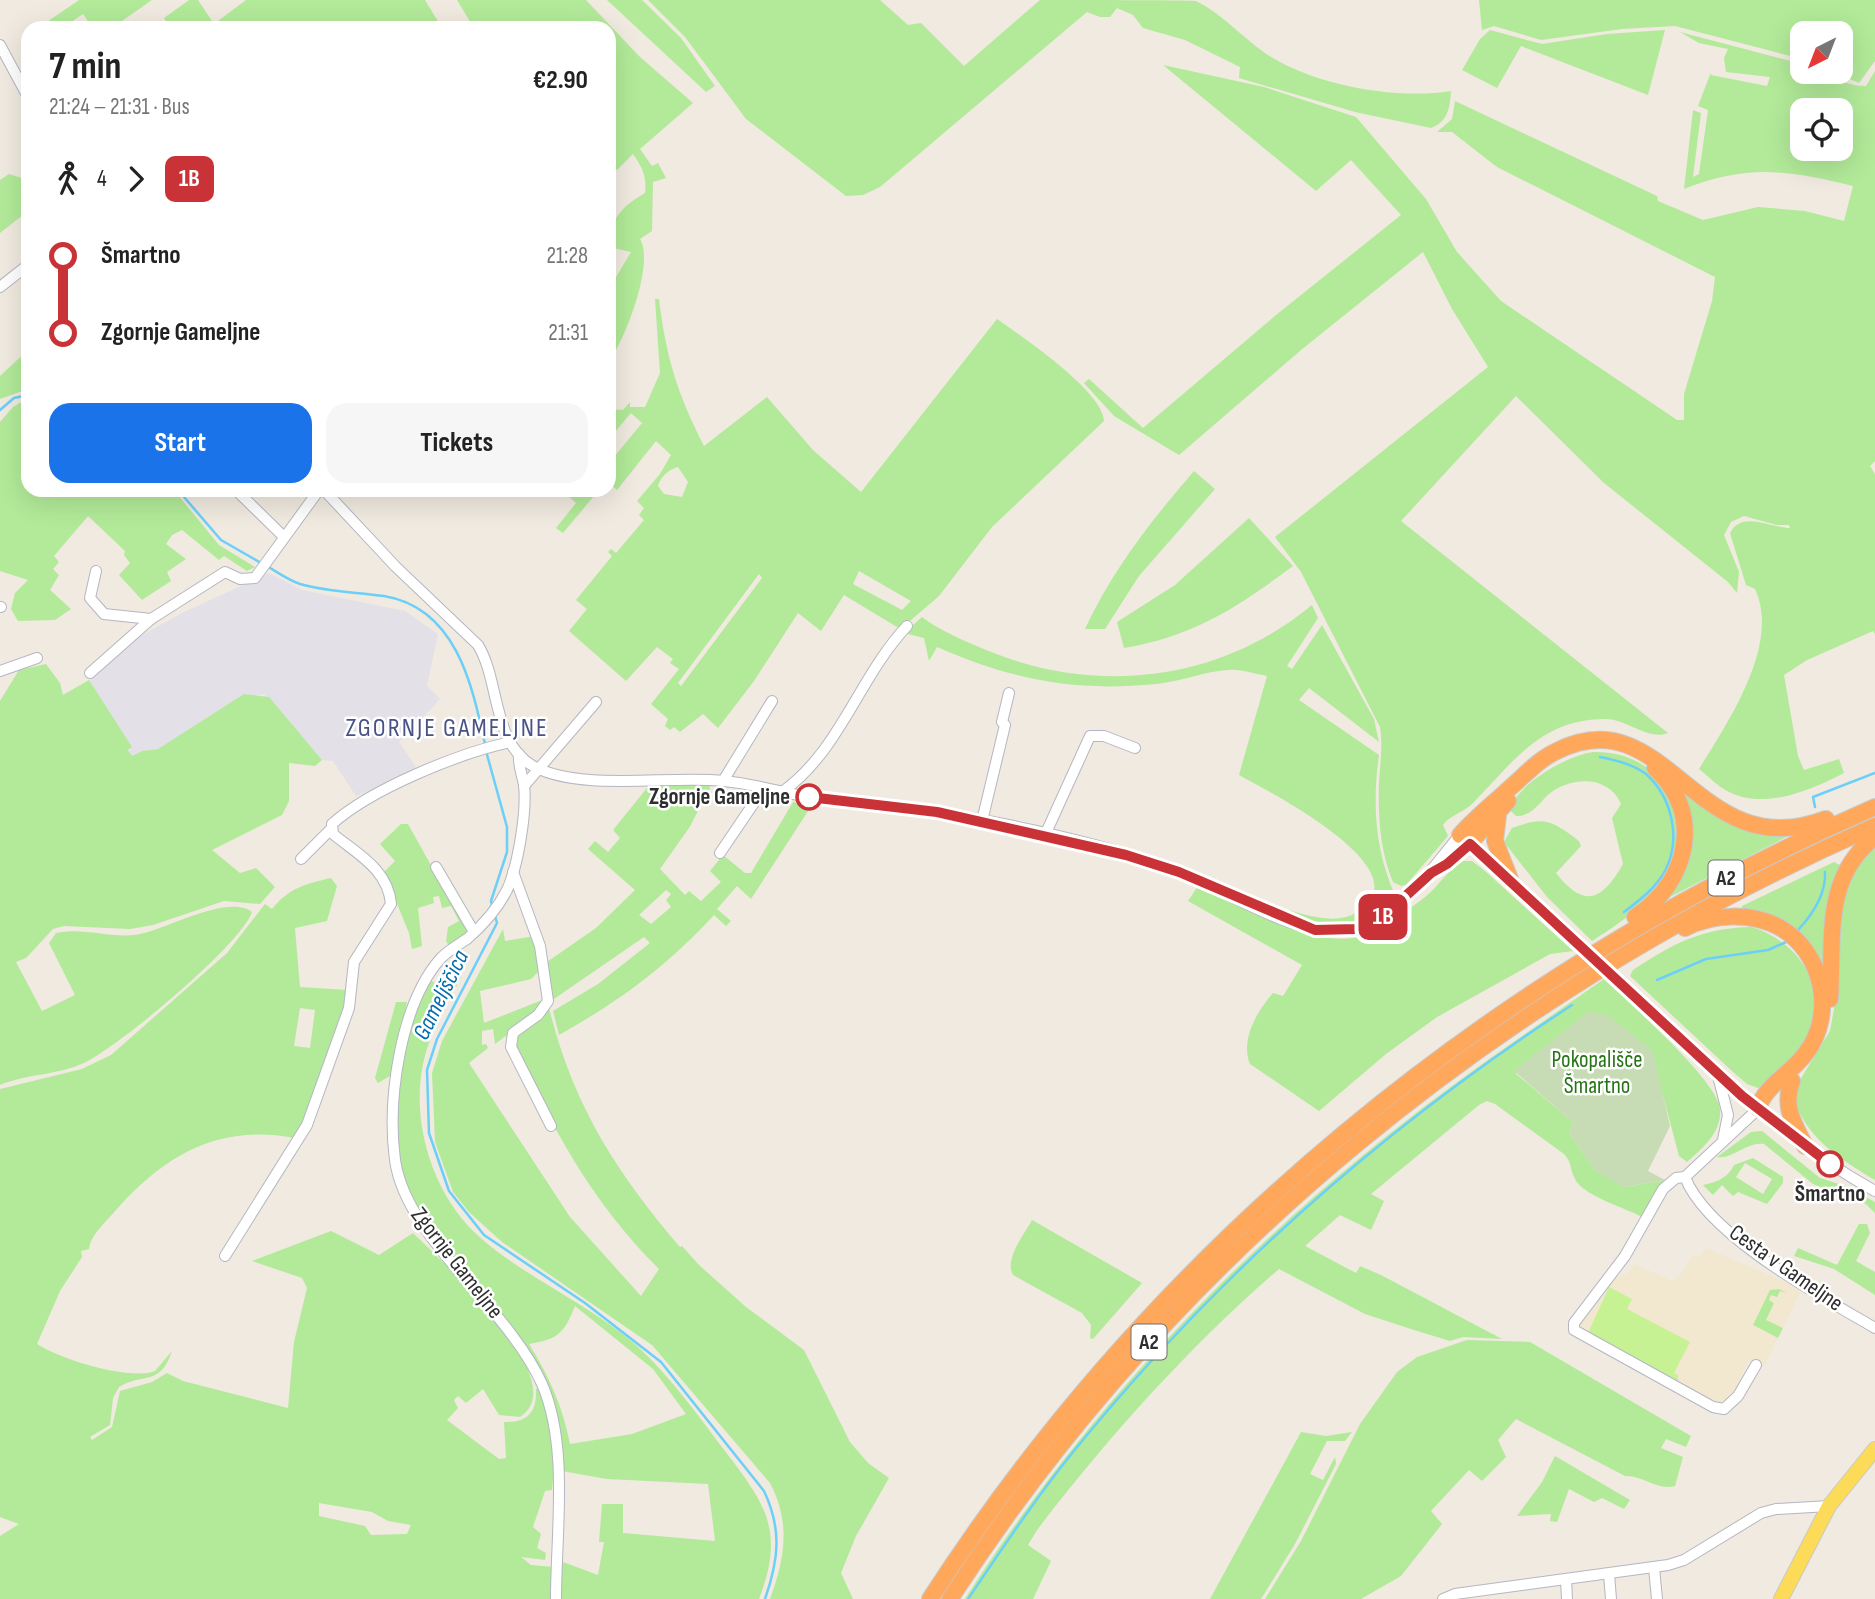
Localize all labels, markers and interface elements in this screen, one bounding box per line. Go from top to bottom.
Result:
north arrow [1790,21,1853,84]
map controls [1790,21,1853,161]
text: 7 min [49,44,121,89]
text: €2.90 [533,65,588,96]
text: 21:24 – 21:31 · Bus [49,93,190,121]
button: locate [1790,98,1853,161]
icon: walk [49,160,87,198]
icon: forward [117,160,155,198]
text: 1B [179,164,200,193]
text: 4 [97,165,107,193]
text: Šmartno [101,240,181,271]
text: 21:28 [547,242,588,270]
text: Zgornje Gameljne [101,317,260,348]
text: 21:31 [548,319,588,347]
button: Start [49,403,312,483]
button: Tickets [326,403,588,483]
district label: ZGORNJE GAMELJNE [345,713,549,744]
place label: Zgornje Gameljne [649,783,790,811]
marker: Zgornje Gameljne [796,784,822,810]
road number: A2 [1708,860,1744,896]
line badge: 1B [1352,894,1414,940]
text: 1B [1372,902,1394,931]
water label: Gameljščica [407,945,475,1045]
park label: Pokopališče Šmartno [1551,1046,1643,1100]
marker: Šmartno [1817,1151,1843,1177]
place label: Šmartno [1795,1180,1865,1208]
street label: Zgornje Gameljne [405,1202,509,1324]
street label: Cesta v Gameljne [1724,1218,1848,1318]
road number: A2 [1132,1324,1166,1360]

